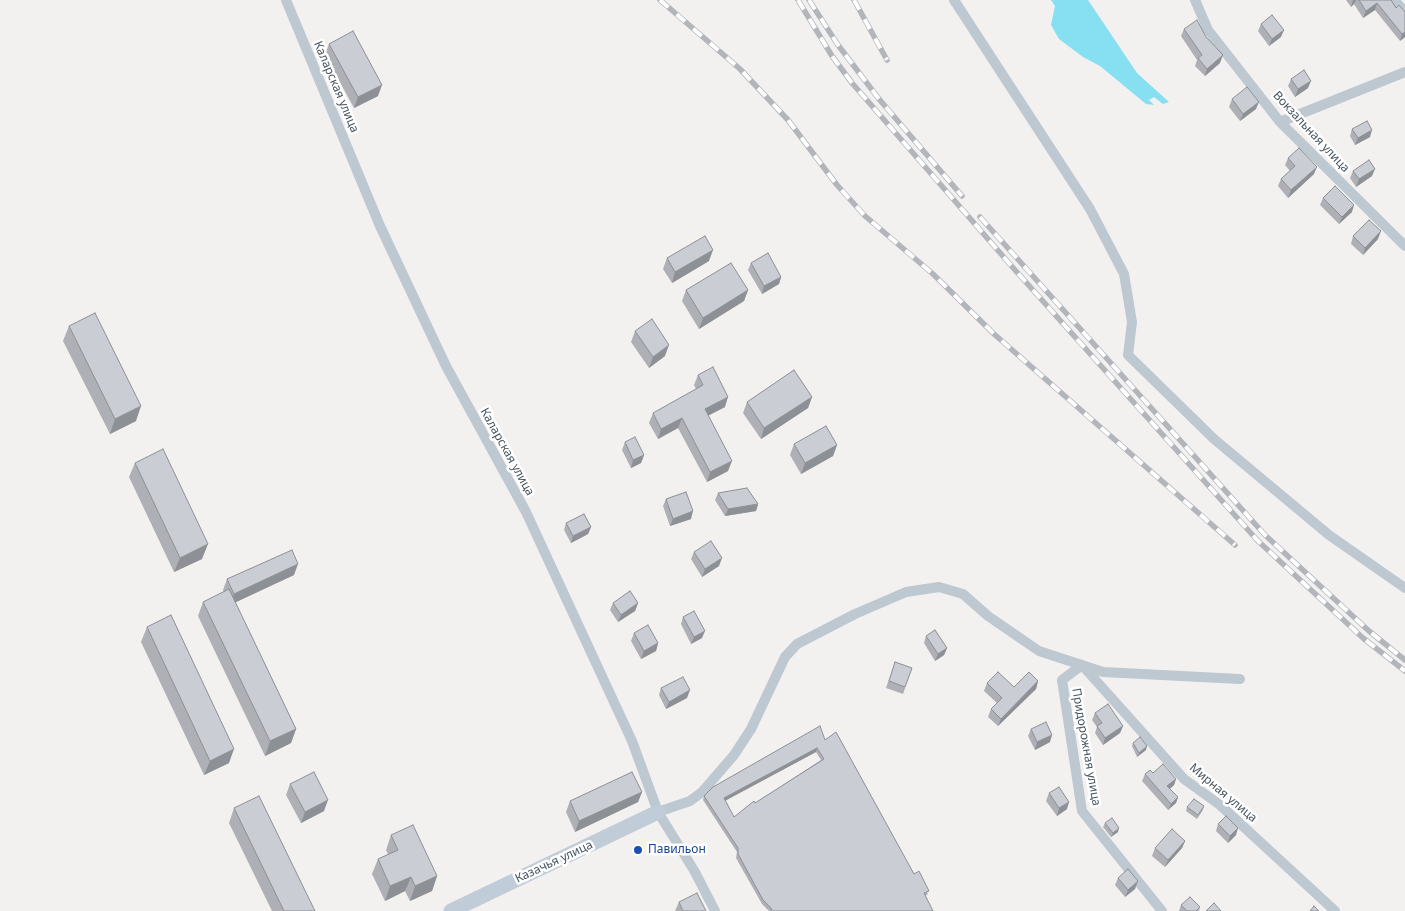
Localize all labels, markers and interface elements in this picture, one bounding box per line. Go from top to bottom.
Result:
street label: Каларская улица [310,39,362,135]
street label: Вокзальная улица [1270,89,1352,175]
street label: Каларская улица [477,406,537,498]
street label: Придорожная улица [1069,687,1103,807]
street label: Мирная улица [1186,761,1260,825]
street label: Казачья улица [513,838,595,886]
place label: Павильон [648,843,706,857]
marker: Павильон [632,844,644,856]

